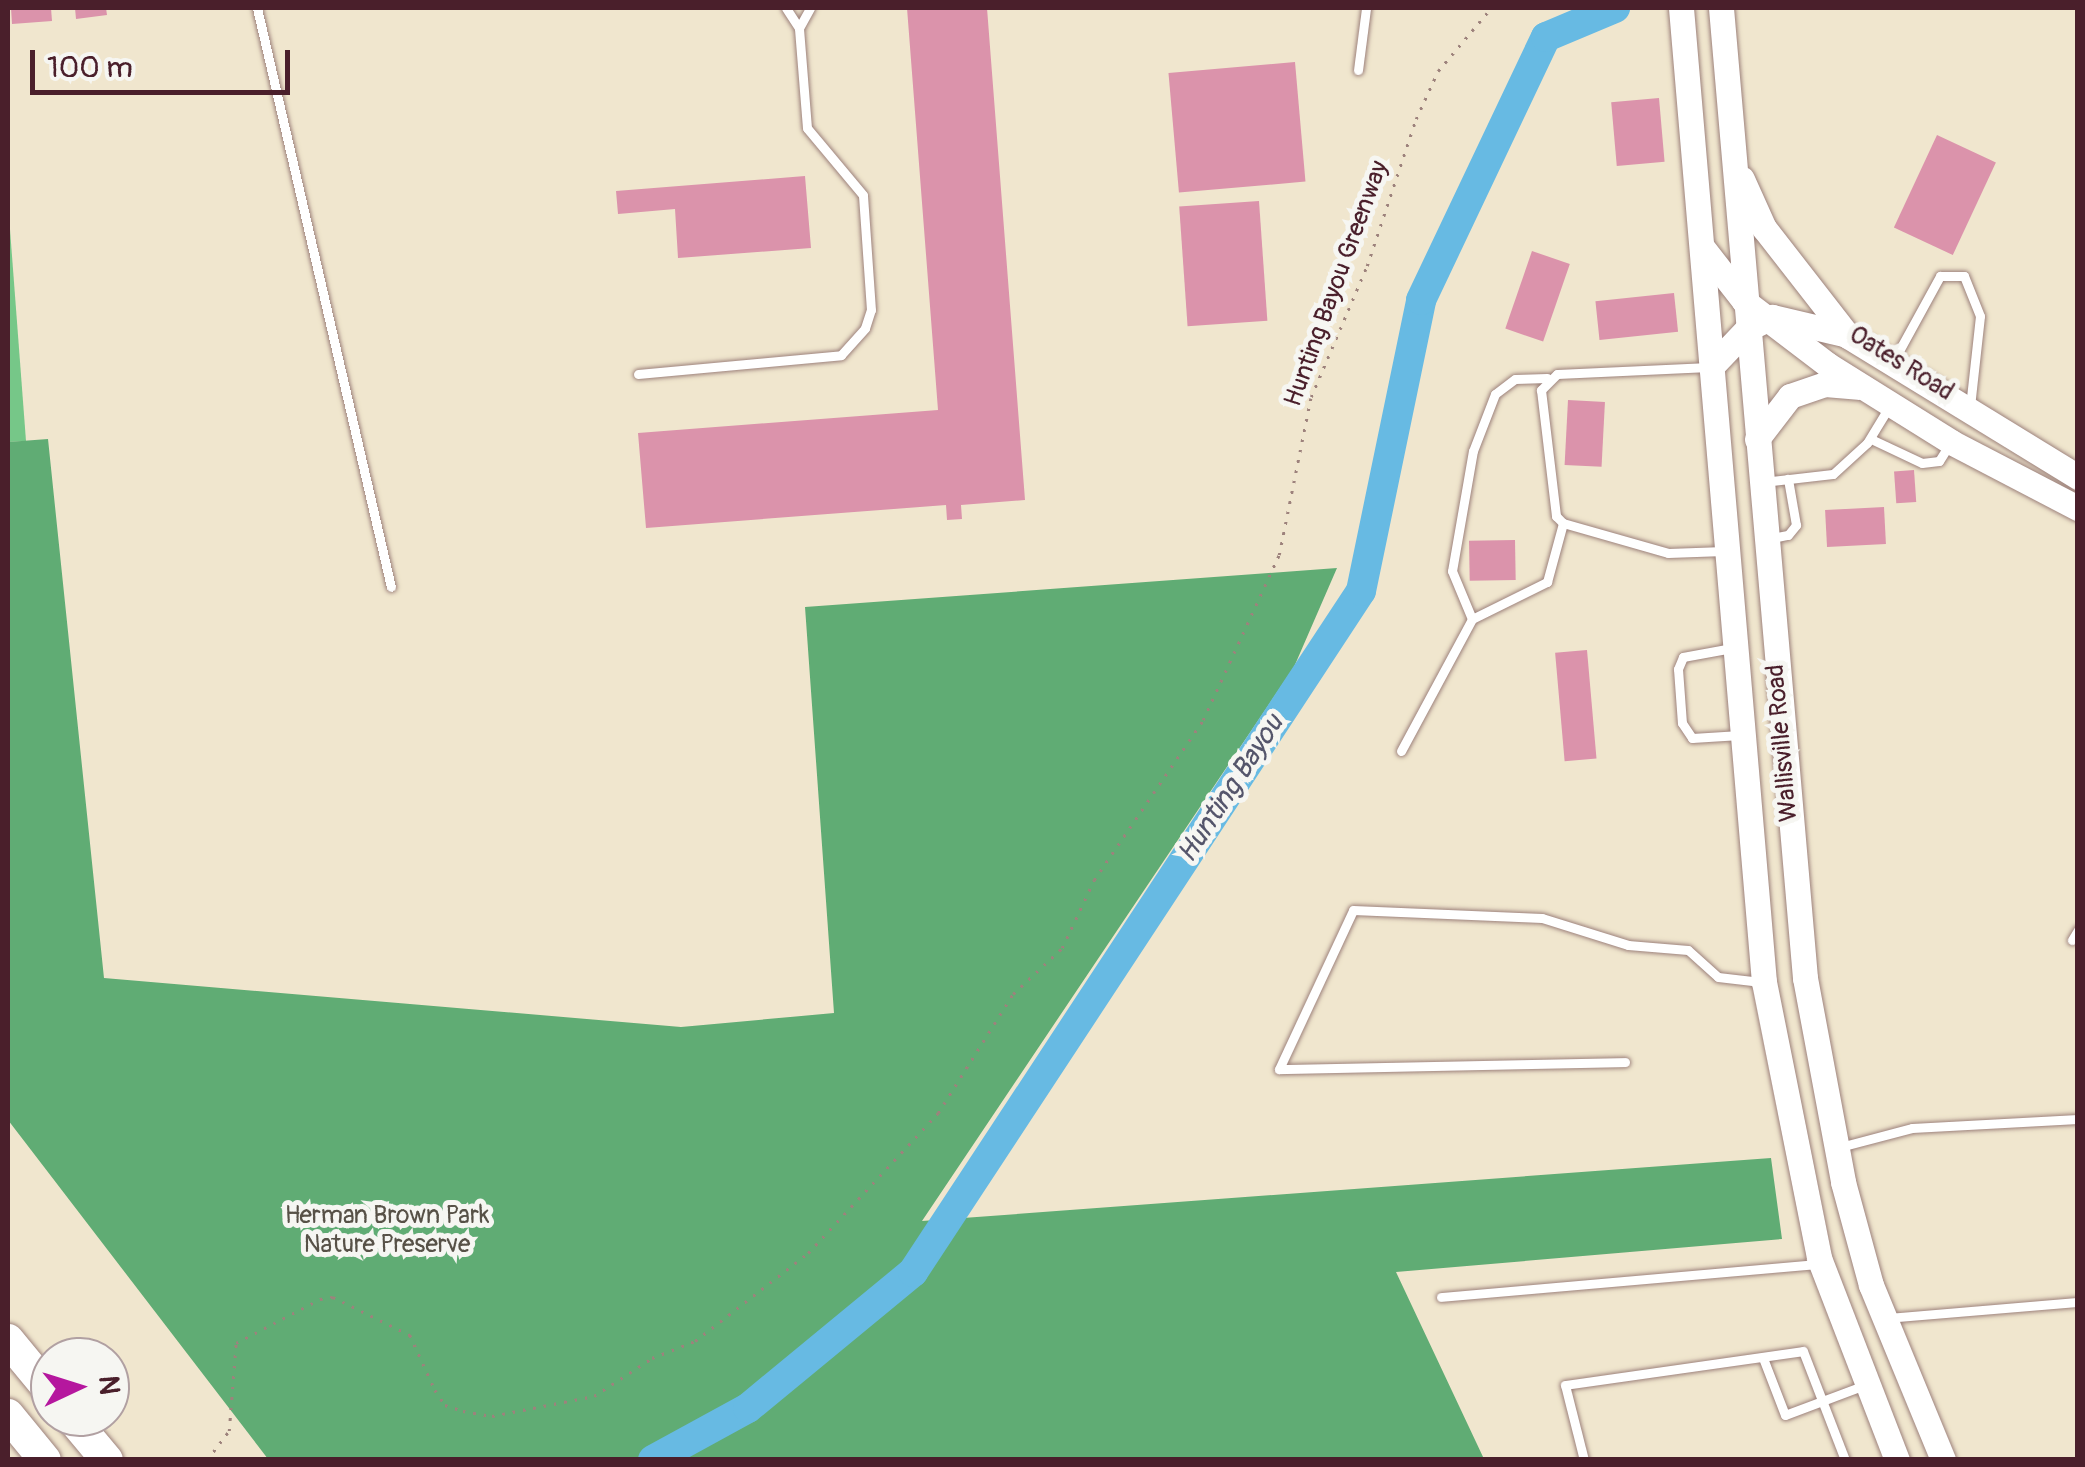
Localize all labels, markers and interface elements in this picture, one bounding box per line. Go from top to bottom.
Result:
scale bar [35,30,295,92]
text: 100 m [47,49,133,86]
street label: Hunting Bayou Greenway [1279,157,1395,411]
street label: Oates Road [1843,320,1959,408]
street label: Wallisville Road [1761,663,1805,823]
water label: Hunting Bayou [1171,709,1291,869]
park label: Herman Brown Park Nature Preserve [285,1202,489,1261]
north arrow [30,1337,130,1437]
text: N [90,1374,127,1396]

